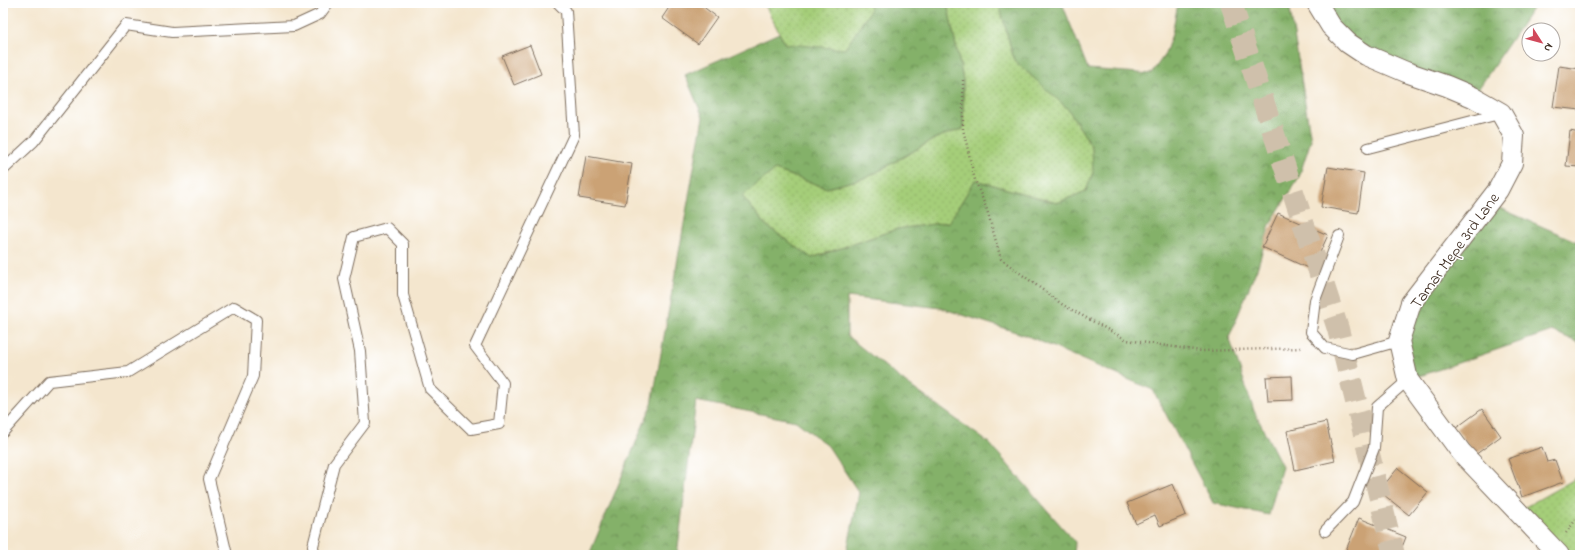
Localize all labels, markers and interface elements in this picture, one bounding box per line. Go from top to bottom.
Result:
north arrow [1521,22,1561,62]
text: N [1540,40,1557,55]
street label: Tamar Mepe 3rd Lane [1405,187,1507,314]

